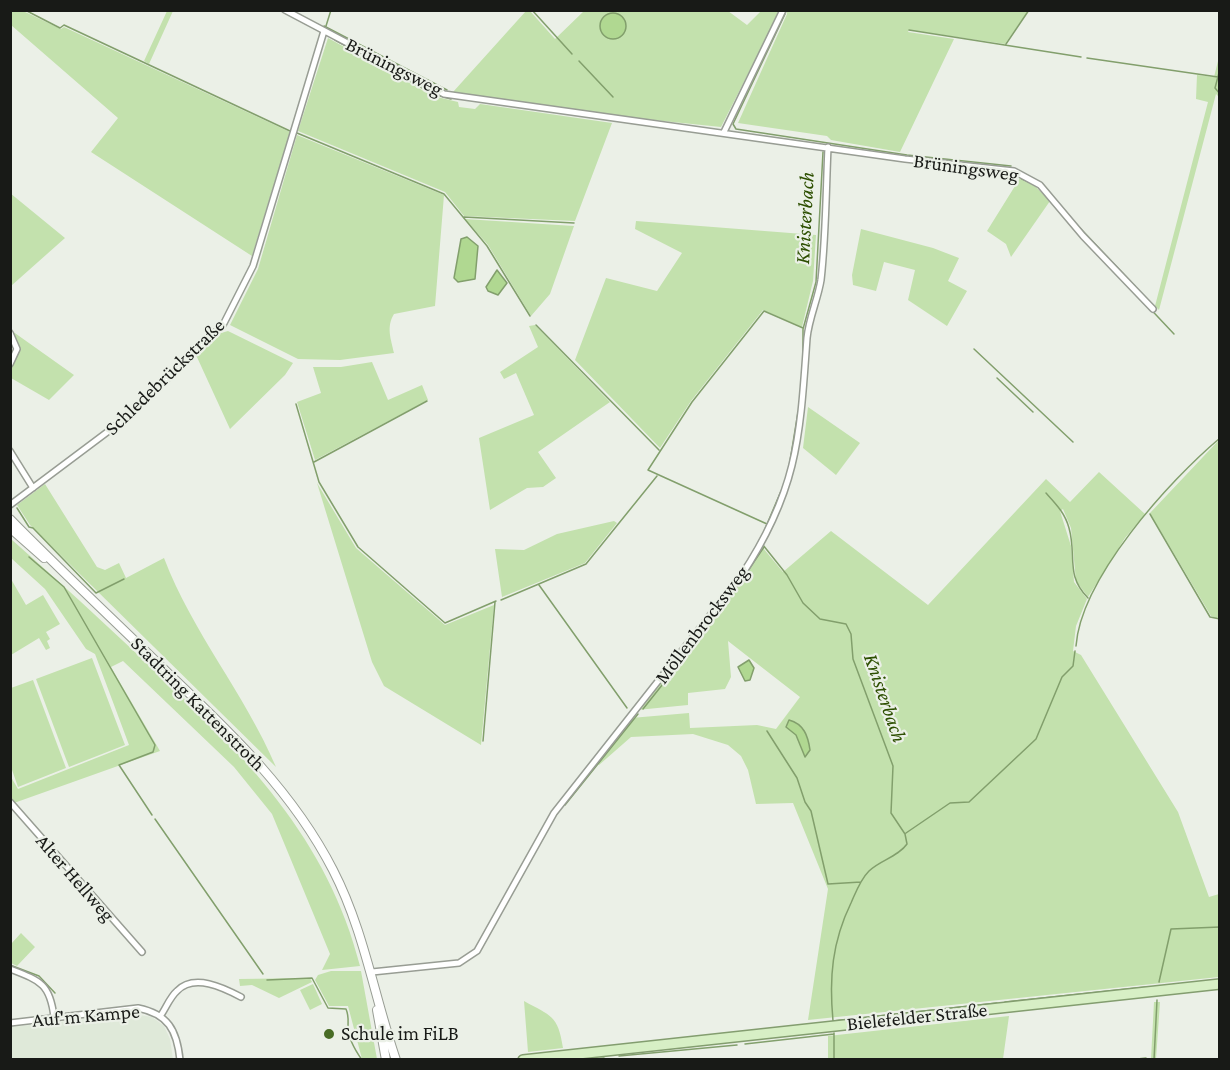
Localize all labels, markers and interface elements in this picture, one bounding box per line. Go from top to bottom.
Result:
street label: Brüningsweg [341,32,447,102]
street label: Brüningsweg [912,149,1020,187]
water label: Knisterbach [790,171,820,265]
street label: Schledebrückstraße [100,314,230,440]
street label: Möllenbrocksweg [650,561,754,689]
street label: Stadtring Kattenstroth [126,632,270,776]
water label: Knisterbach [858,650,912,746]
street label: Alter Hellweg [30,829,120,927]
street label: Bielefelder Straße [846,998,988,1036]
street label: Auf'm Kampe [31,999,141,1033]
place label: Schule im FiLB [341,1022,459,1046]
marker: Schule im FiLB [322,1027,336,1041]

